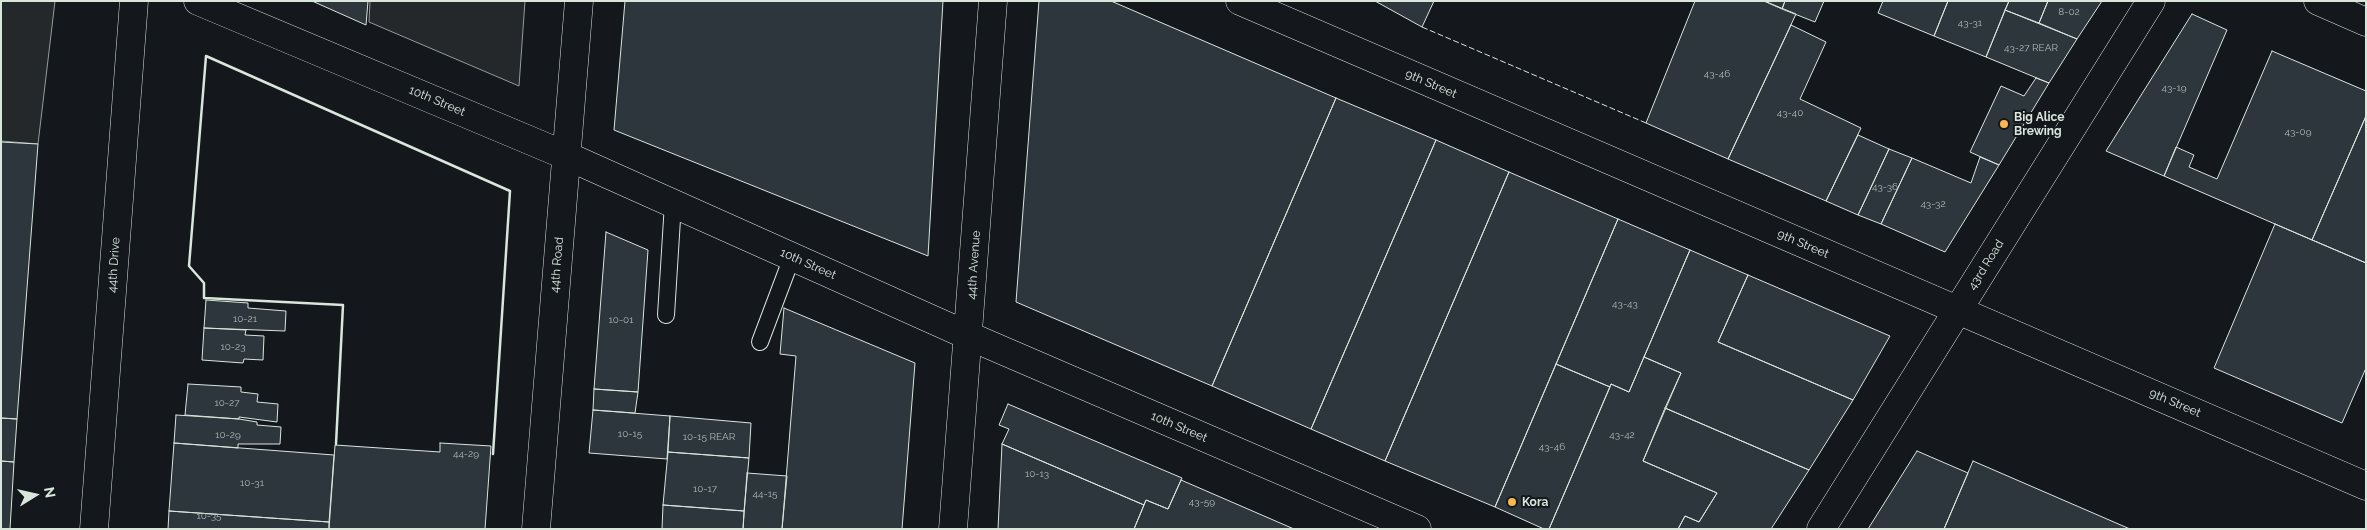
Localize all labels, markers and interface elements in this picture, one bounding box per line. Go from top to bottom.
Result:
house number: 8-02 [2058,6,2080,18]
house number: 43-31 [1958,17,1982,29]
house number: 43-27 REAR [2004,42,2058,54]
street label: 9th Street [1403,67,1459,101]
house number: 43-46 [1704,68,1730,80]
house number: 43-19 [2161,82,2187,94]
street label: 10th Street [407,83,467,119]
house number: 43-40 [1777,107,1803,119]
place label: Big Alice Brewing [2014,110,2064,138]
marker: Big Alice Brewing [1998,118,2010,130]
house number: 43-09 [2285,126,2311,138]
house number: 43-36 [1872,181,1898,193]
house number: 43-32 [1920,198,1946,210]
street label: 9th Street [1775,227,1831,261]
street label: 44th Avenue [964,230,984,300]
street label: 44th Road [547,236,567,294]
street label: 44th Drive [105,237,123,293]
street label: 43rd Road [1965,237,2007,293]
street label: 10th Street [778,245,838,283]
house number: 43-43 [1612,298,1638,310]
house number: 10-21 [233,313,257,325]
house number: 10-01 [608,314,634,326]
house number: 10-23 [220,341,246,353]
street label: 9th Street [2147,386,2203,420]
house number: 10-27 [214,397,240,409]
street label: 10th Street [1149,409,1209,445]
house number: 10-15 [618,428,642,440]
house number: 10-29 [215,429,241,441]
house number: 43-42 [1609,429,1635,441]
house number: 10-15 REAR [683,431,735,443]
house number: 43-46 [1539,441,1565,453]
house number: 44-29 [453,448,479,460]
house number: 10-13 [1025,468,1049,480]
north arrow [10,470,60,520]
house number: 10-31 [240,477,264,489]
house number: 10-17 [693,483,717,495]
text: N [41,486,59,499]
house number: 44-15 [753,488,777,500]
place label: Kora [1522,495,1548,509]
house number: 43-59 [1189,496,1215,508]
marker: Kora [1506,496,1518,508]
house number: 10-35 [196,510,222,522]

